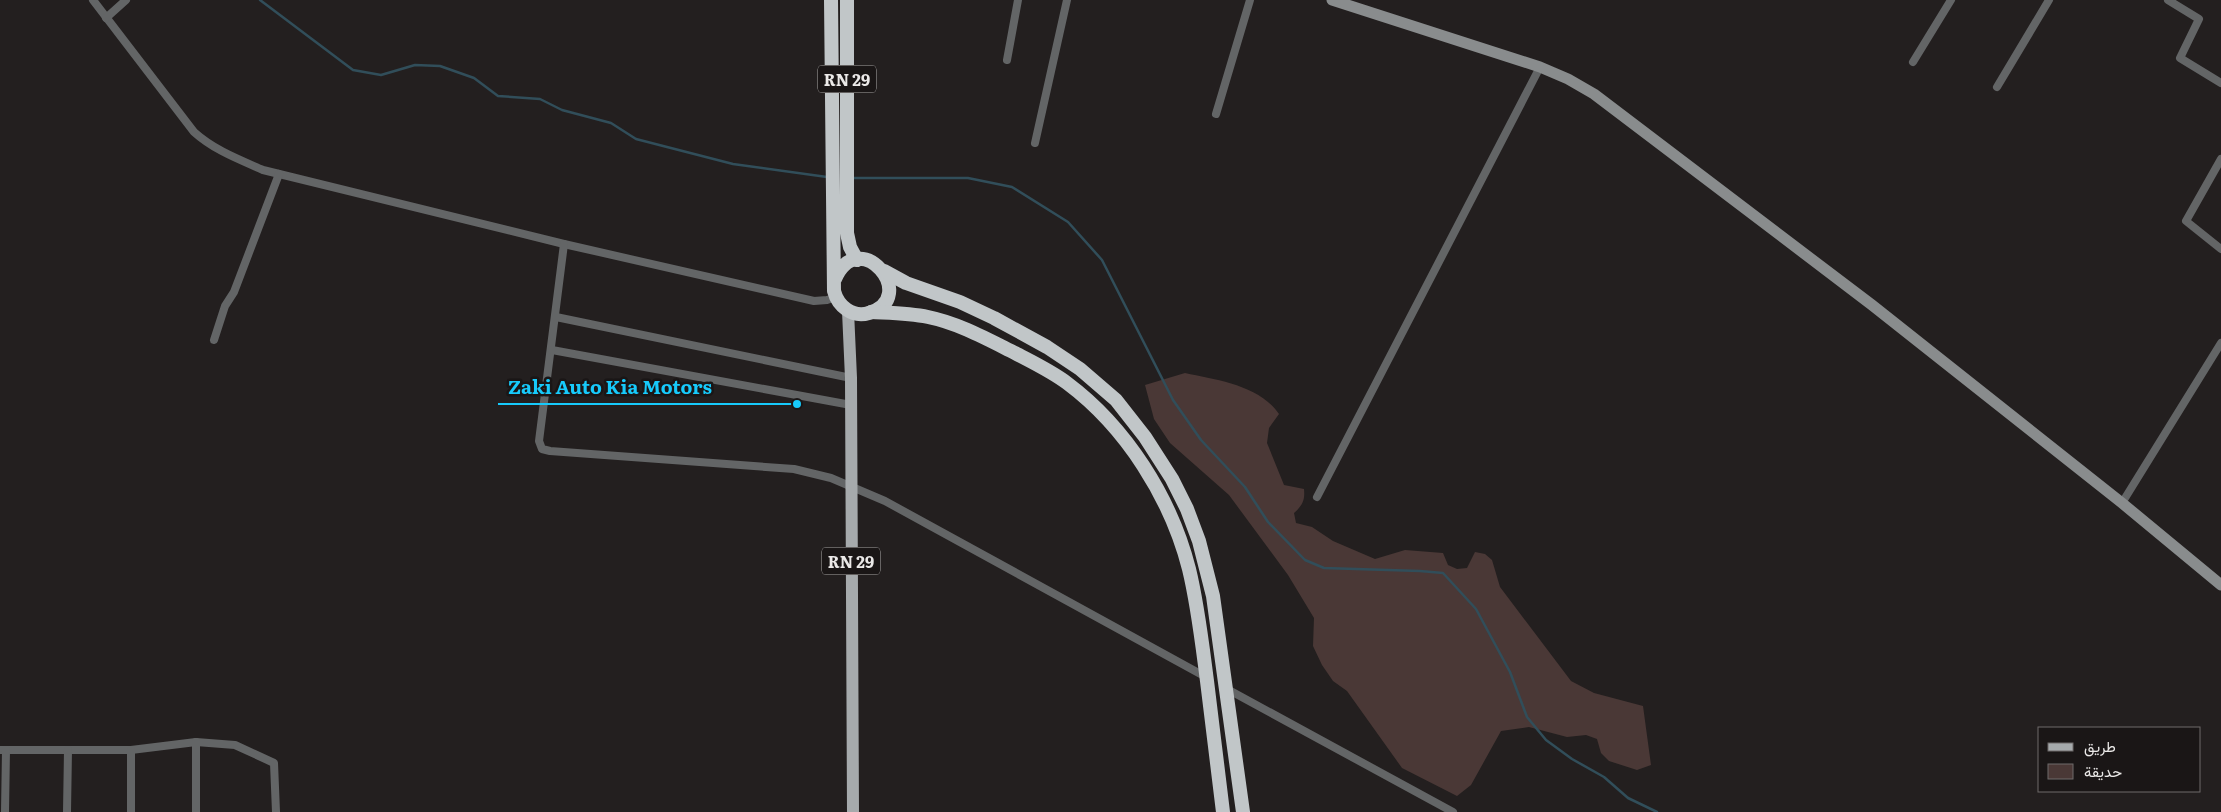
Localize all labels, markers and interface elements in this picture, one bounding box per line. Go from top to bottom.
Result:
road number: RN 29 [818,66,876,92]
callout: Zaki Auto Kia Motors [498,370,722,404]
text: Zaki Auto Kia Motors [508,372,712,400]
road number: RN 29 [822,548,880,574]
legend [2038,727,2201,792]
text: طريق [2084,734,2116,757]
text: حديقة [2084,759,2122,782]

